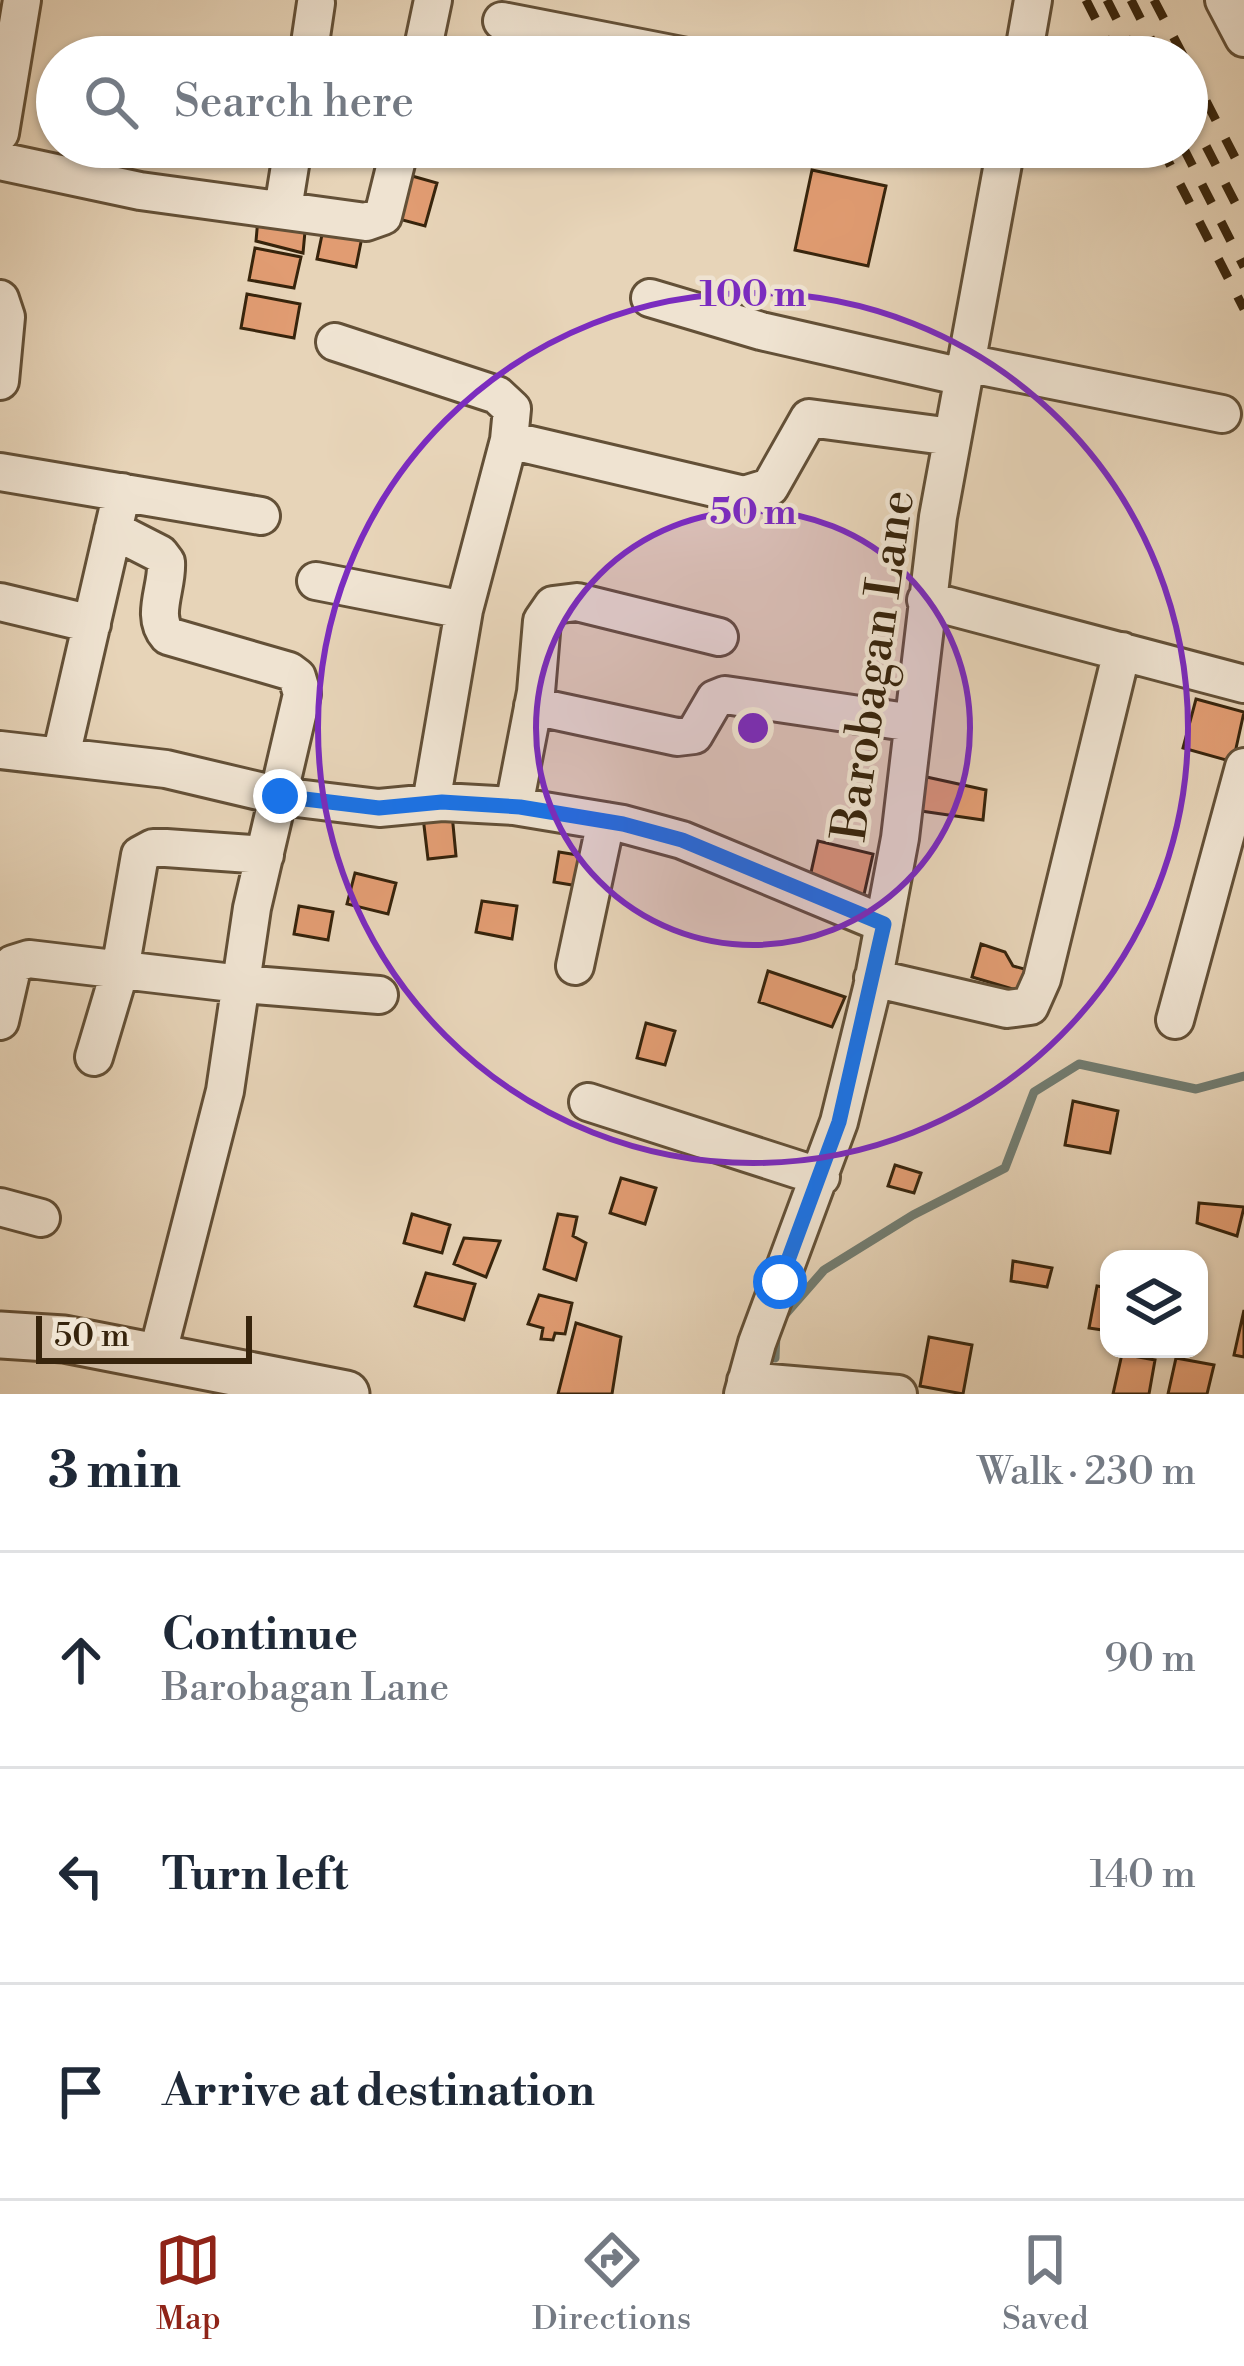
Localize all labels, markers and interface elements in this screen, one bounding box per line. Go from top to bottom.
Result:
search box [36,36,1208,168]
icon: search [78,69,144,135]
text: Search here [174,74,414,131]
text: 100 m [700,273,807,318]
street label: Barobagan Lane [821,486,929,846]
text: 50 m [709,491,797,536]
centre of rings [732,707,774,749]
route end [253,769,307,823]
map controls [1100,1250,1208,1358]
button: layers [1100,1250,1208,1358]
route start [753,1255,807,1309]
scale bar [36,1310,252,1363]
text: 50 m [54,1316,130,1357]
text: 3 min [48,1440,181,1504]
text: Walk · 230 m [977,1448,1196,1497]
text: Continue [162,1607,358,1664]
icon: ahead [48,1627,114,1693]
text: 90 m [1104,1635,1196,1684]
text: Barobagan Lane [162,1664,449,1713]
icon: left [48,1843,114,1909]
text: Turn left [162,1847,348,1904]
text: 140 m [1089,1851,1196,1900]
icon: arrive [48,2059,114,2125]
text: Arrive at destination [162,2063,595,2120]
tab: Map [155,2227,221,2340]
tab: Directions [532,2227,691,2340]
tab: Saved [1002,2227,1089,2340]

